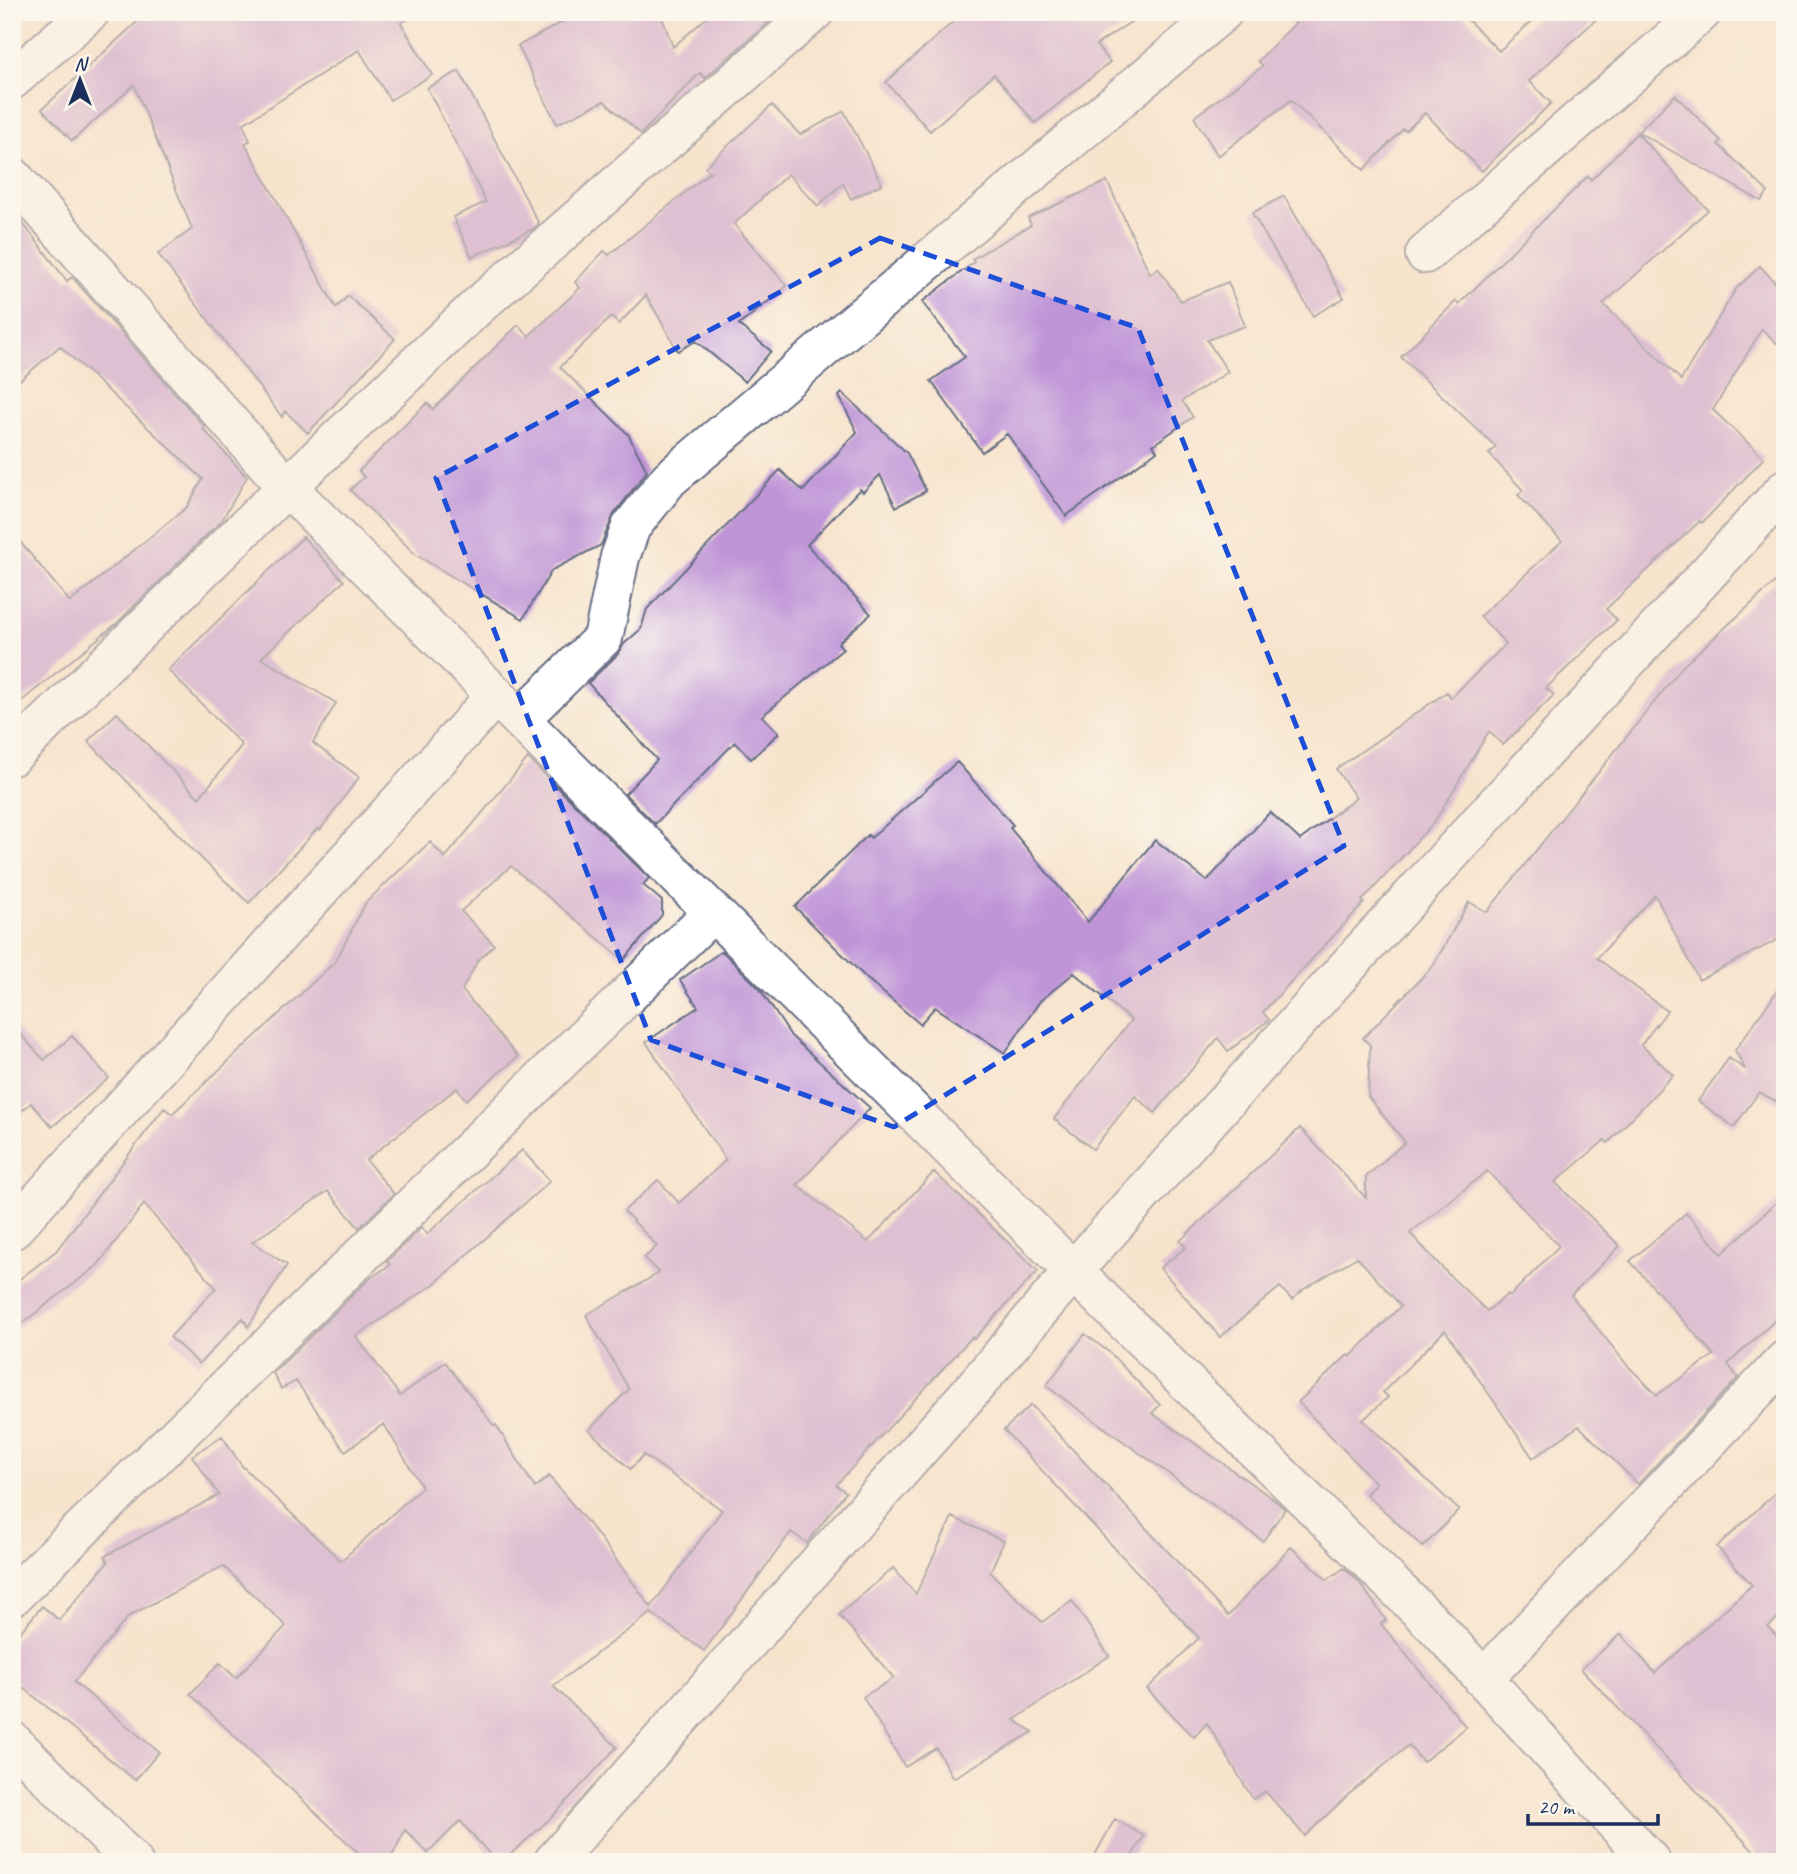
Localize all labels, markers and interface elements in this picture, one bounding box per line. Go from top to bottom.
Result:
north arrow [46,46,116,116]
text: N [74,52,89,76]
scale bar [1528,1783,1657,1827]
text: 20 m [1538,1794,1576,1820]

